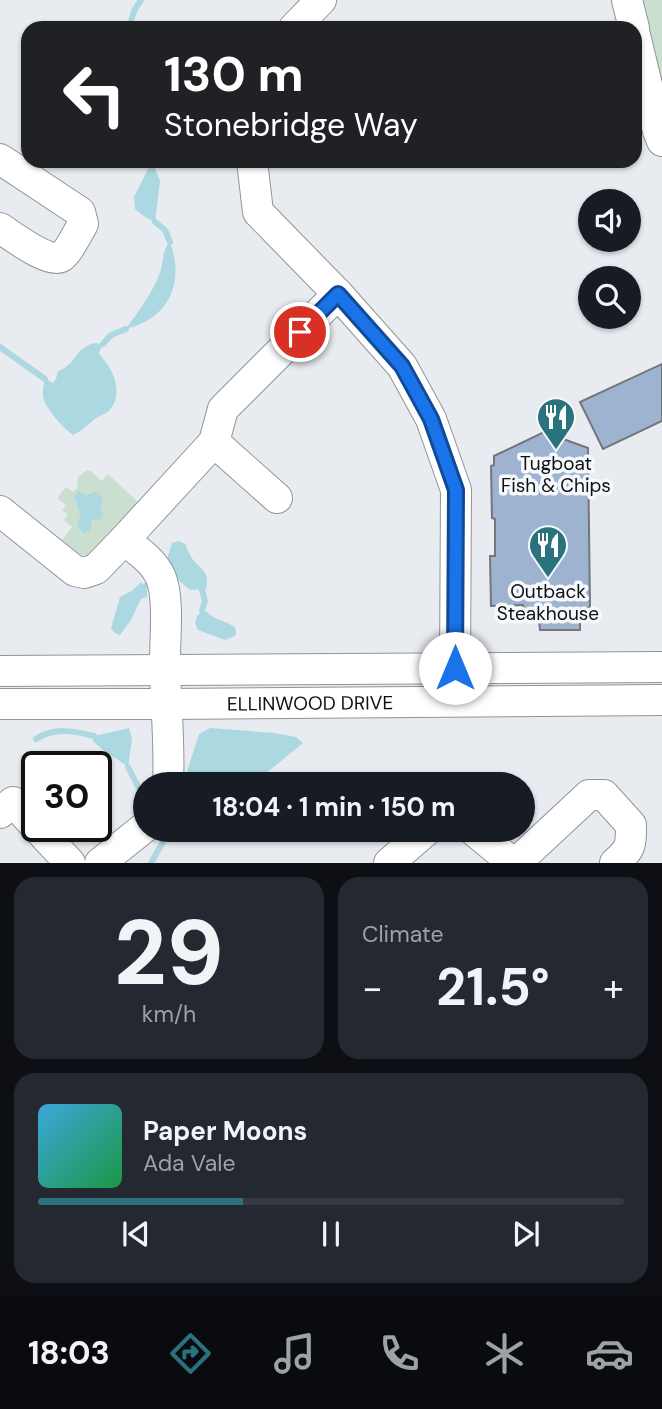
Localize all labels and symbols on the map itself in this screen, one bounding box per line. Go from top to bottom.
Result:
pin [270,302,330,362]
restaurant icon: Tugboat Fish & Chips [535,396,577,451]
place label: Tugboat Fish & Chips [501,451,611,498]
restaurant icon: Outback Steakhouse [527,524,569,579]
place label: Outback Steakhouse [497,579,599,626]
position arrow [418,631,492,705]
street label: ELLINWOOD DRIVE [227,690,393,717]
speed limit sign: 30 [21,751,112,842]

